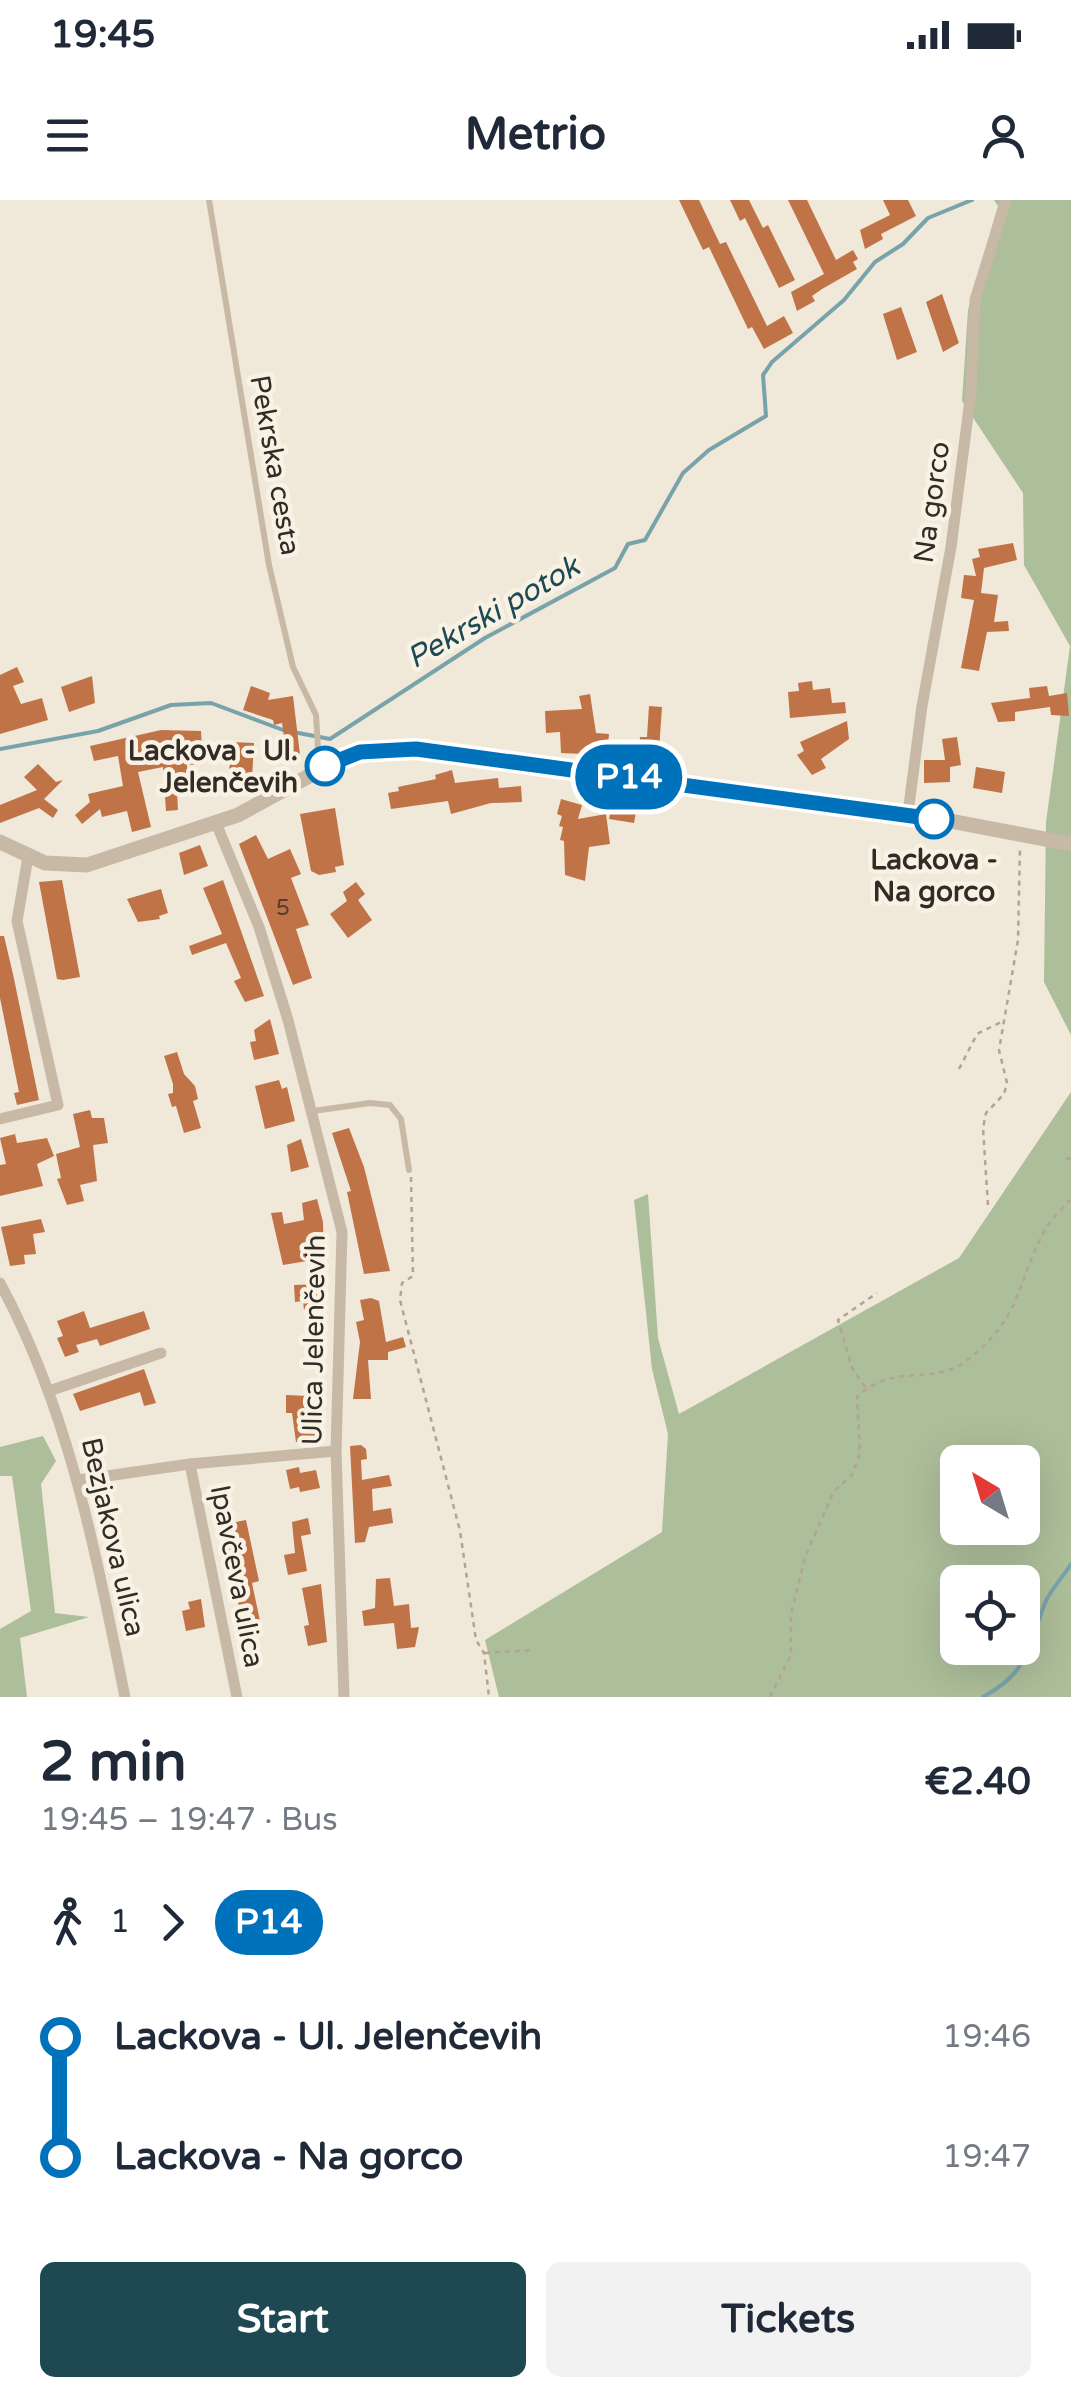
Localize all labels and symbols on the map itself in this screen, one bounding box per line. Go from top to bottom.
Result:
street label: Pekrska cesta [242,373,308,558]
street label: Na gorco [907,439,957,565]
water label: Pekrski potok [400,547,589,677]
place label: Lackova - Ul. Jelenčevih [128,734,298,800]
line badge: P14 [572,744,686,810]
marker: Lackova - Ul. Jelenčevih [306,747,344,785]
marker: Lackova - Na gorco [915,800,953,838]
place label: Lackova - Na gorco [870,843,998,909]
house number: 5 [276,895,290,921]
street label: Ulica Jelenčevih [295,1234,333,1446]
street label: Bezjakova ulica [74,1434,152,1640]
north arrow [940,1445,1040,1545]
street label: Ipavčeva ulica [203,1482,271,1670]

